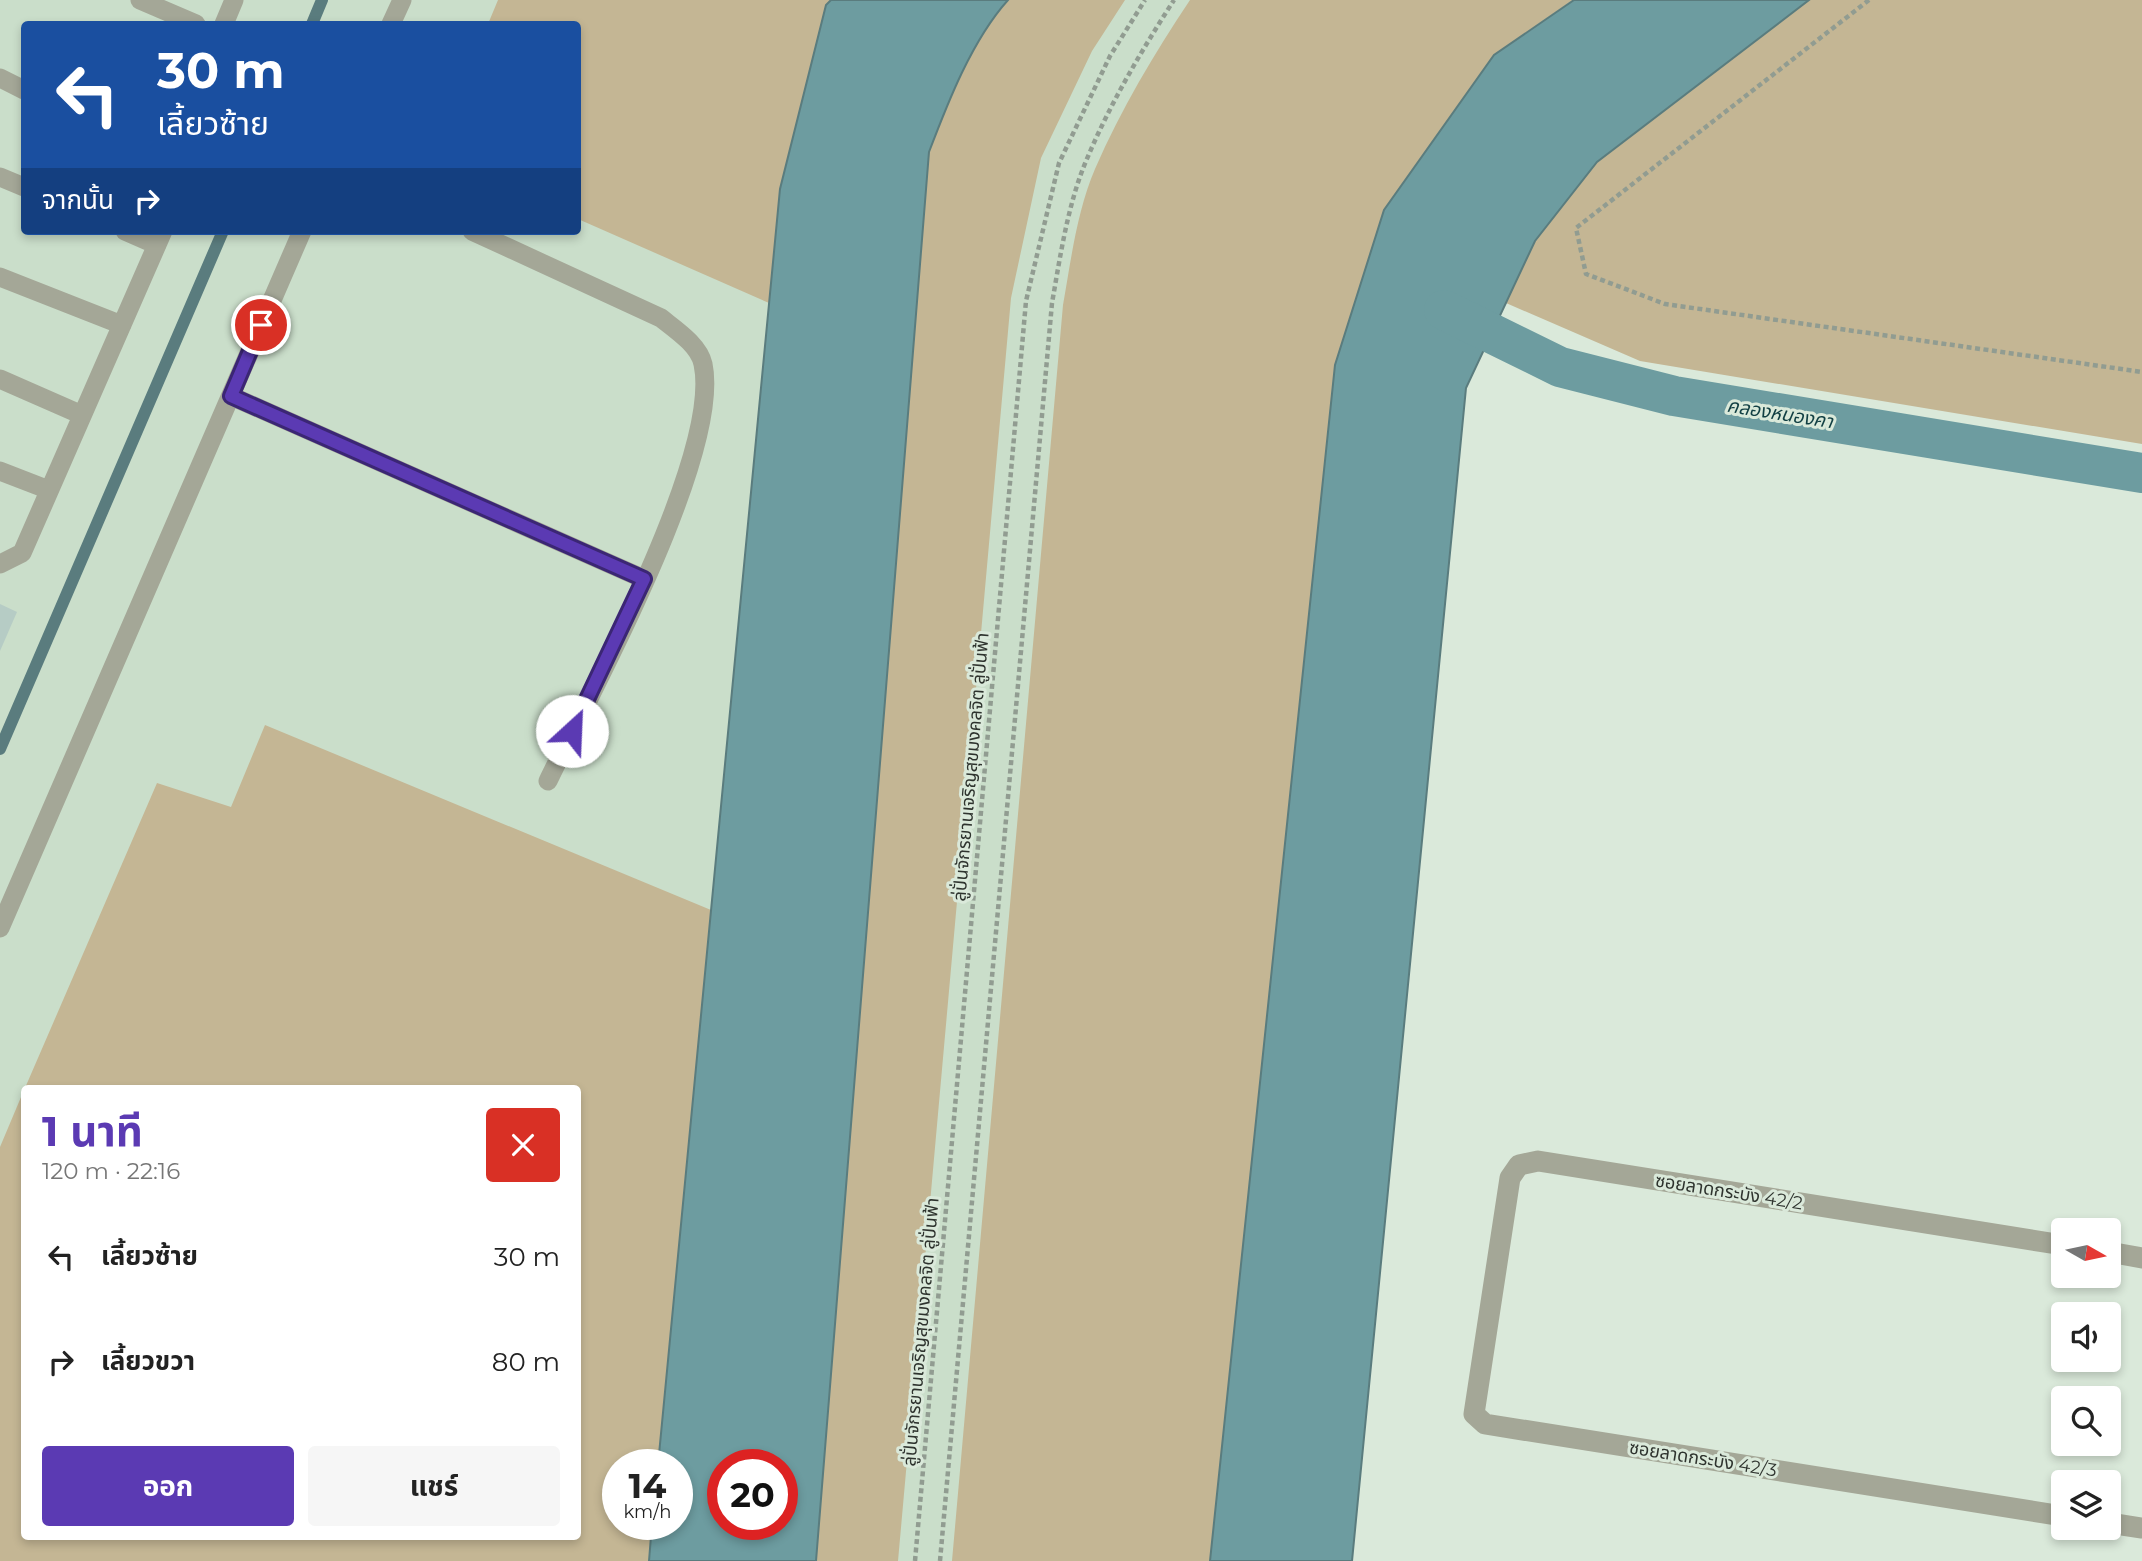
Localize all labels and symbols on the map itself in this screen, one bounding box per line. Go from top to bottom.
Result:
pin [231,295,291,355]
water label: คลองหนองคา [1725,394,1836,433]
street label: ลู่ปั่นจักรยานเจริญสุขมงคลจิต ลู่ปั่นฟ้า [947,632,995,902]
position arrow [535,694,609,768]
street label: ซอยลาดกระบัง 42/2 [1654,1169,1804,1215]
street label: ลู่ปั่นจักรยานเจริญสุขมงคลจิต ลู่ปั่นฟ้า [897,1197,945,1467]
north arrow [2051,1218,2121,1288]
street label: ซอยลาดกระบัง 42/3 [1628,1436,1778,1482]
speed limit sign: 20 [707,1449,798,1540]

